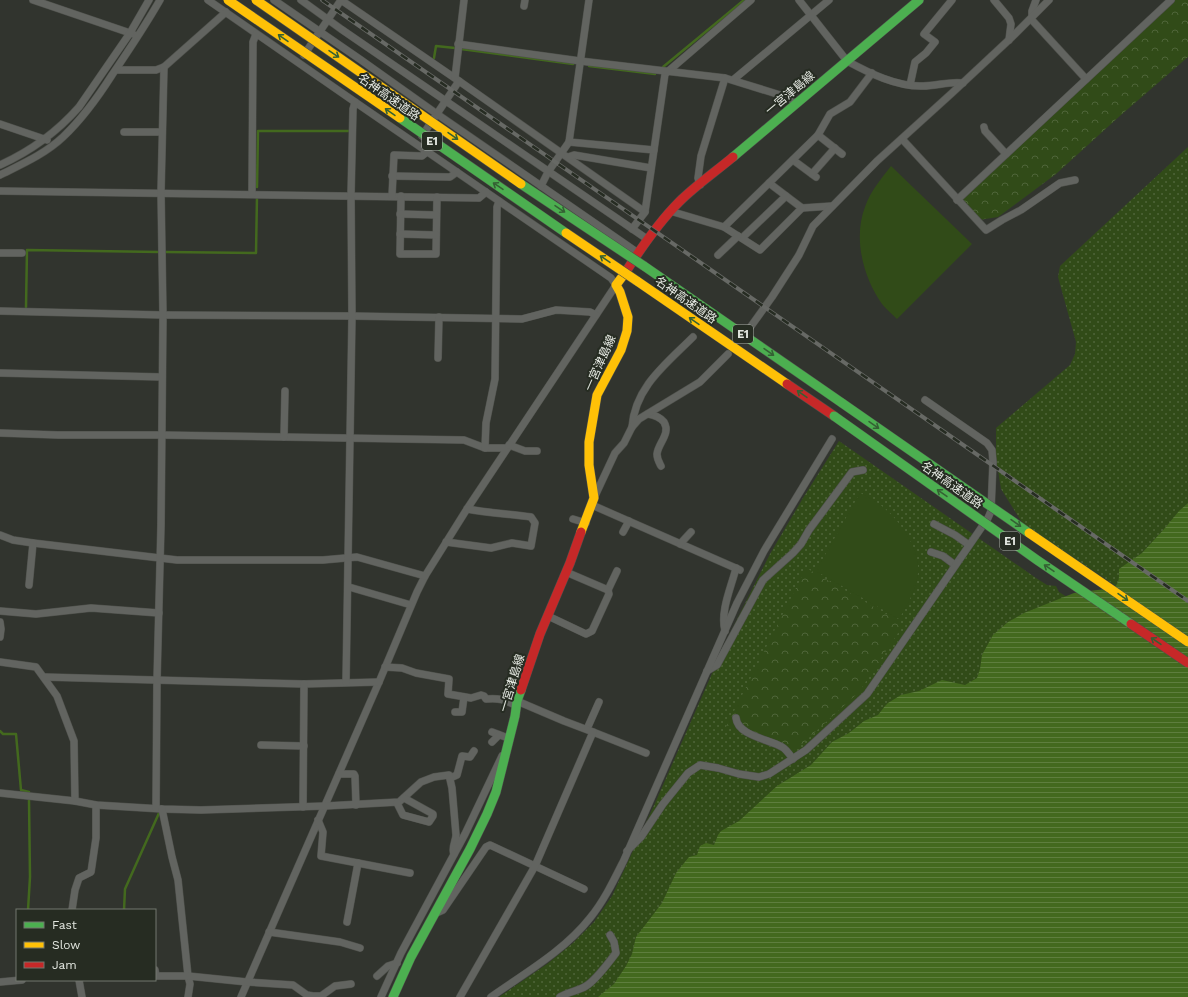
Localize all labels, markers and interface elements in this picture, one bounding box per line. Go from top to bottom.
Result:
one-way arrow [278,34,289,42]
one-way arrow [328,50,339,58]
street label: 一宮津島線 [763,68,817,118]
street label: 名神高速道路 [355,71,423,123]
one-way arrow [385,108,396,116]
road number: E1 [422,132,442,150]
one-way arrow [447,132,458,140]
one-way arrow [492,182,503,190]
one-way arrow [554,205,565,213]
one-way arrow [600,255,611,263]
street label: 名神高速道路 [652,274,720,326]
one-way arrow [689,316,700,325]
road number: E1 [733,325,753,343]
street label: 一宮津島線 [581,333,619,393]
one-way arrow [763,348,774,356]
one-way arrow [796,390,807,398]
one-way arrow [869,421,880,429]
street label: 名神高速道路 [918,459,986,511]
one-way arrow [937,489,948,497]
one-way arrow [1010,519,1021,527]
road number: E1 [1000,532,1020,550]
one-way arrow [1043,564,1054,572]
one-way arrow [1117,593,1128,601]
one-way arrow [1151,637,1162,645]
street label: 一宮津島線 [497,652,527,714]
legend [16,909,156,981]
text: Fast [52,918,77,932]
text: Slow [52,938,80,952]
text: Jam [52,958,77,972]

